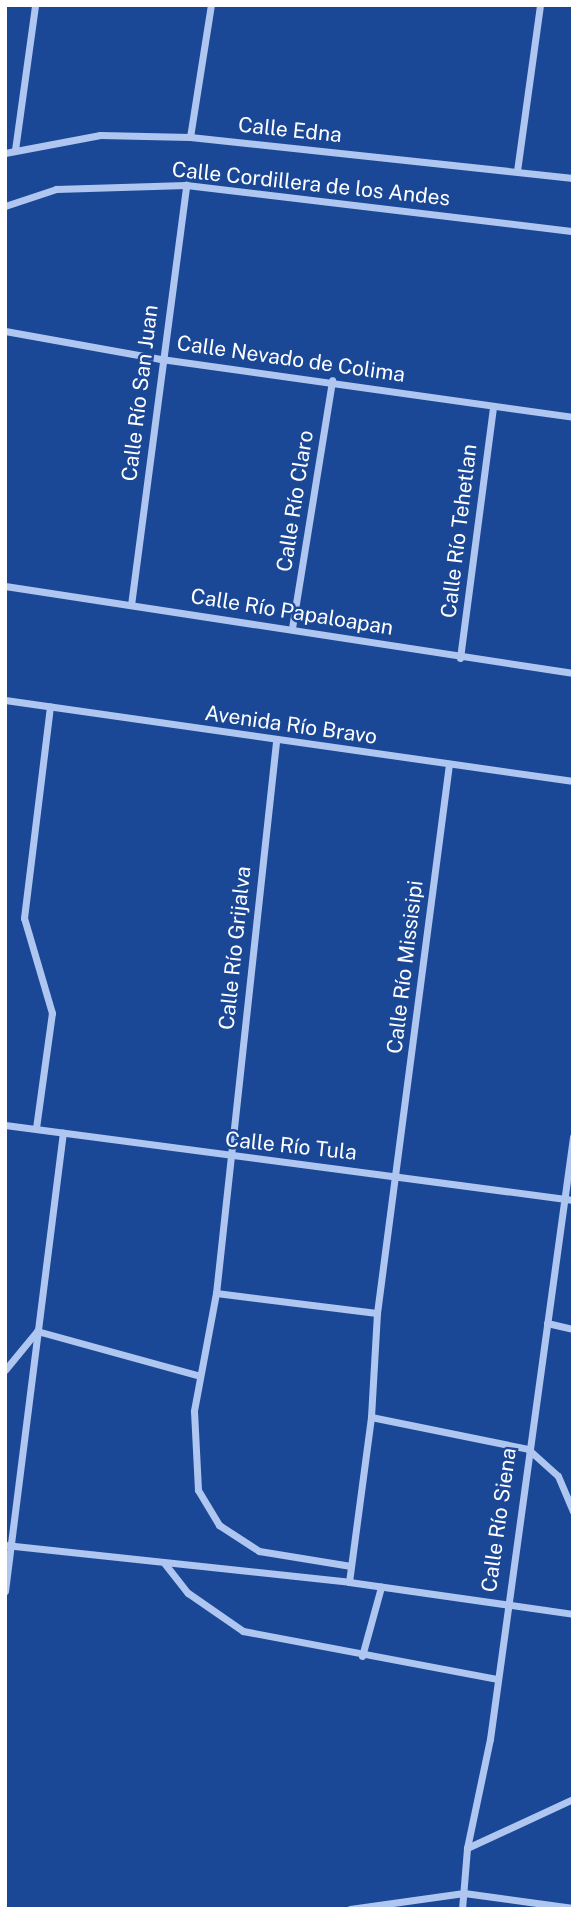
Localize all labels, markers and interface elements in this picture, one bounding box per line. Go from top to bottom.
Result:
street label: Calle Edna [237,112,343,148]
street label: Calle Cordillera de los Andes [170,157,452,211]
street label: Calle Río San Juan [117,303,163,483]
street label: Calle Nevado de Colima [175,330,407,388]
street label: Calle Río Claro [271,428,319,574]
street label: Calle Río Tehetlan [436,442,482,620]
street label: Calle Río Papaloapan [189,584,395,640]
street label: Avenida Río Bravo [203,700,379,750]
street label: Calle Río Grijalva [214,865,256,1031]
street label: Calle Río Missisipi [382,879,428,1055]
street label: Calle Río Tula [224,1127,358,1165]
street label: Calle Río Siena [476,1446,522,1594]

